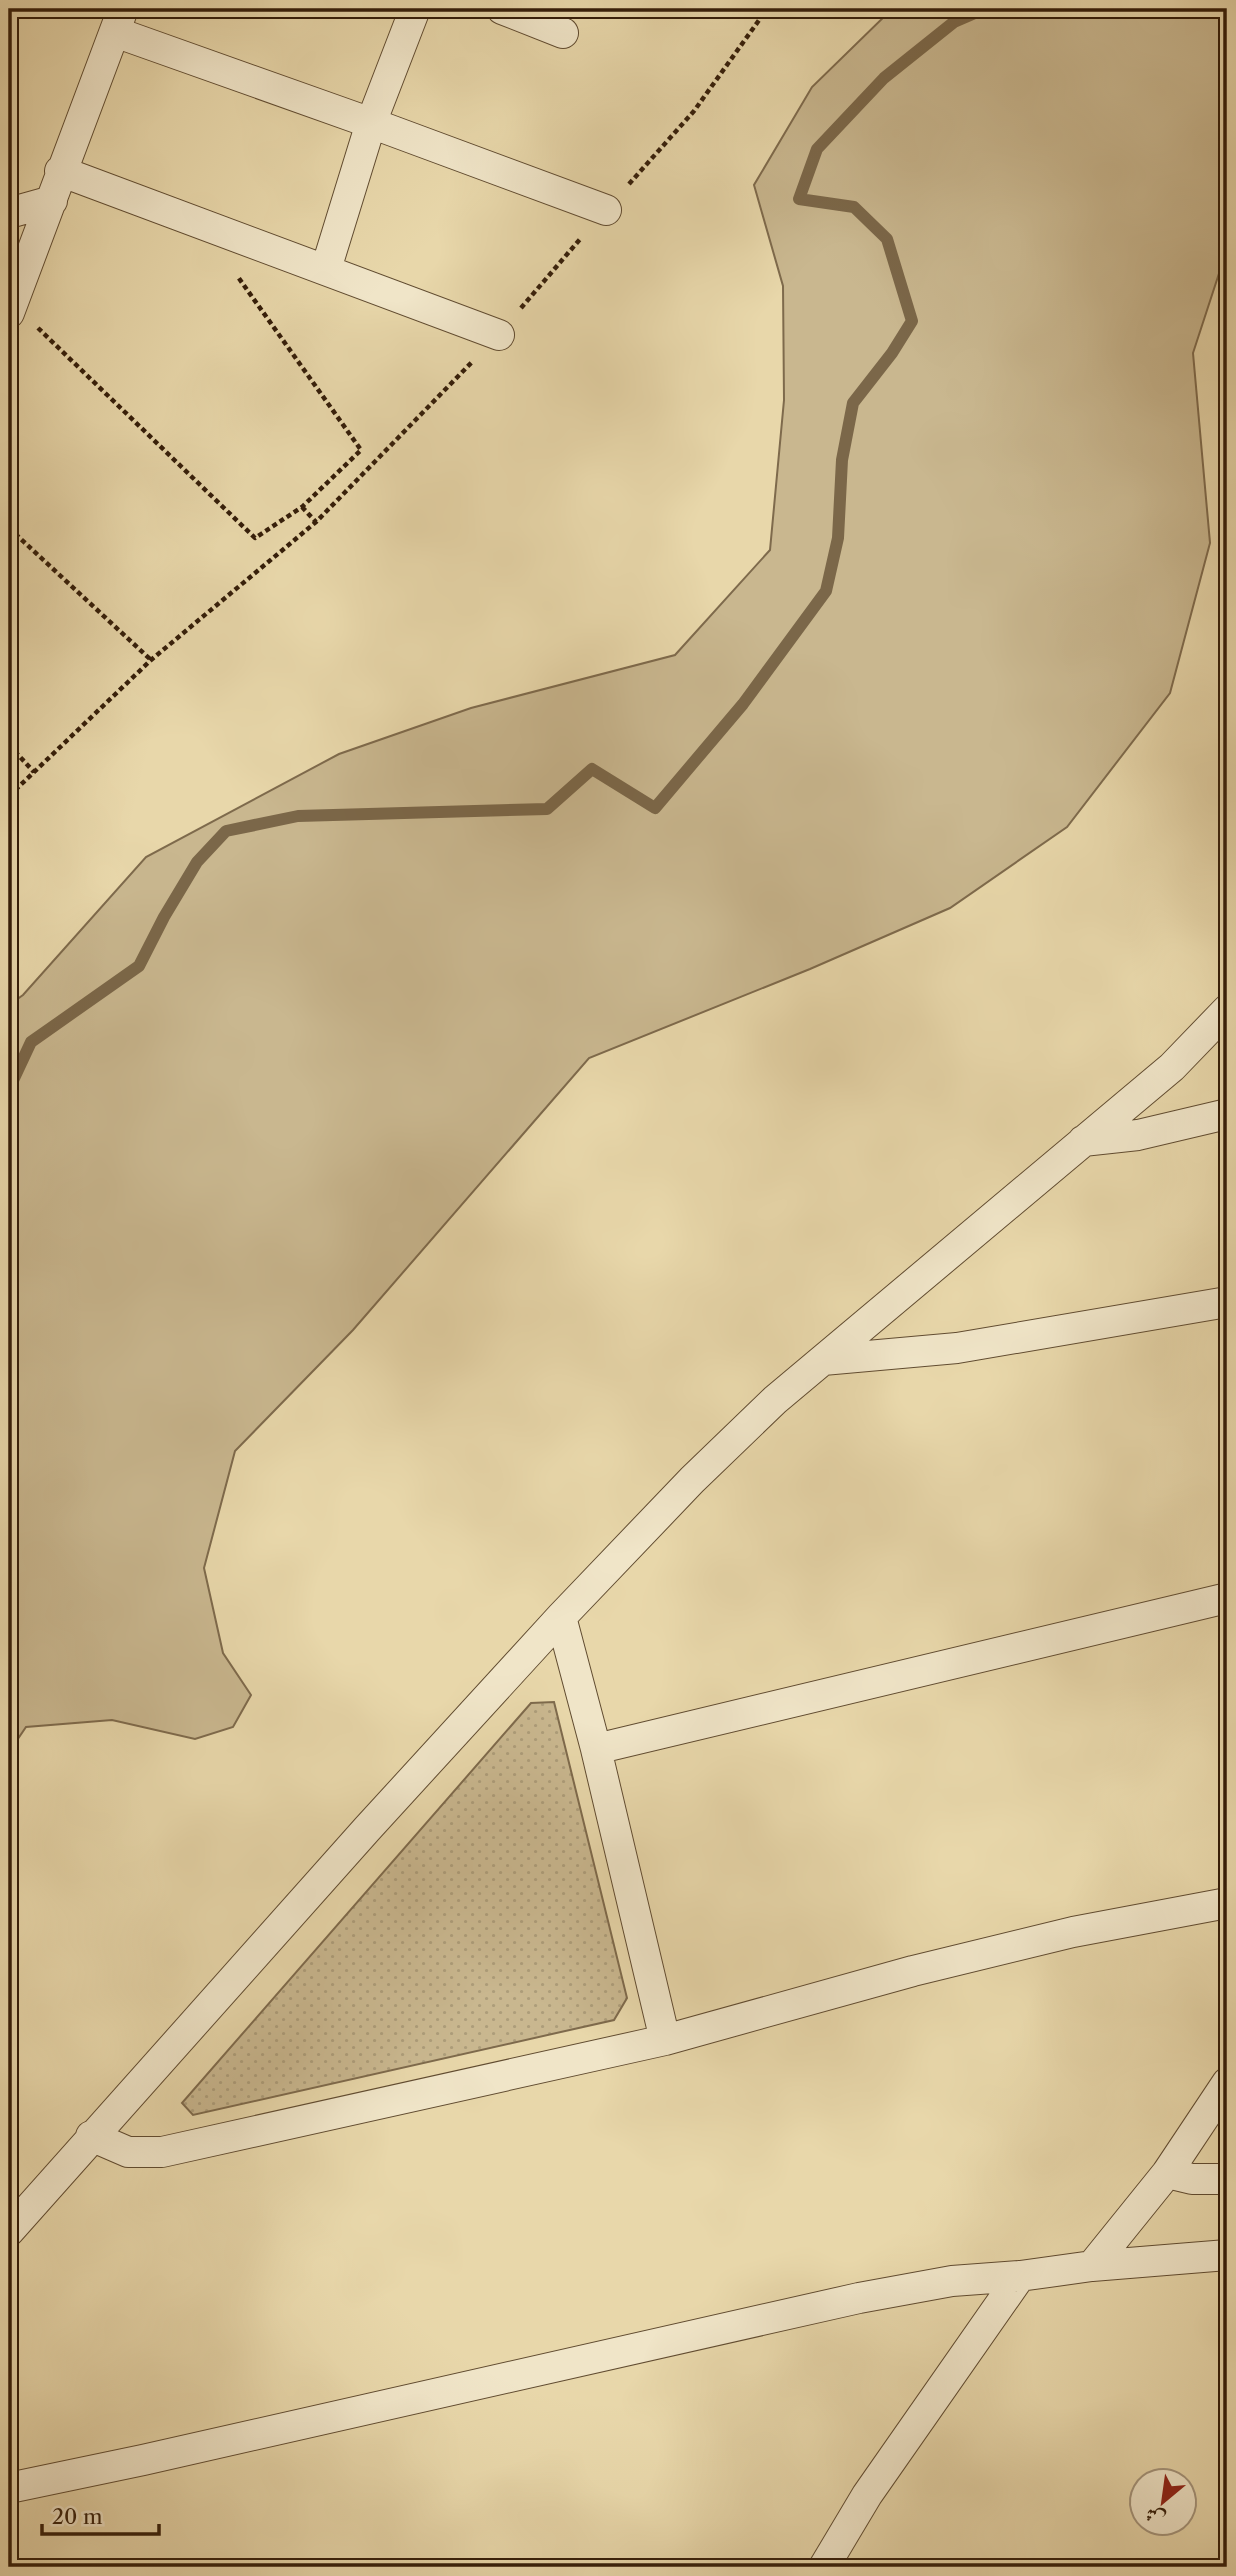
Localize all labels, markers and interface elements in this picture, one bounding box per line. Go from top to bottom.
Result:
north arrow [1128,2468,1198,2538]
scale bar [42,2492,159,2536]
text: ش [1141,2502,1169,2531]
text: 20 m [52,2504,103,2529]

